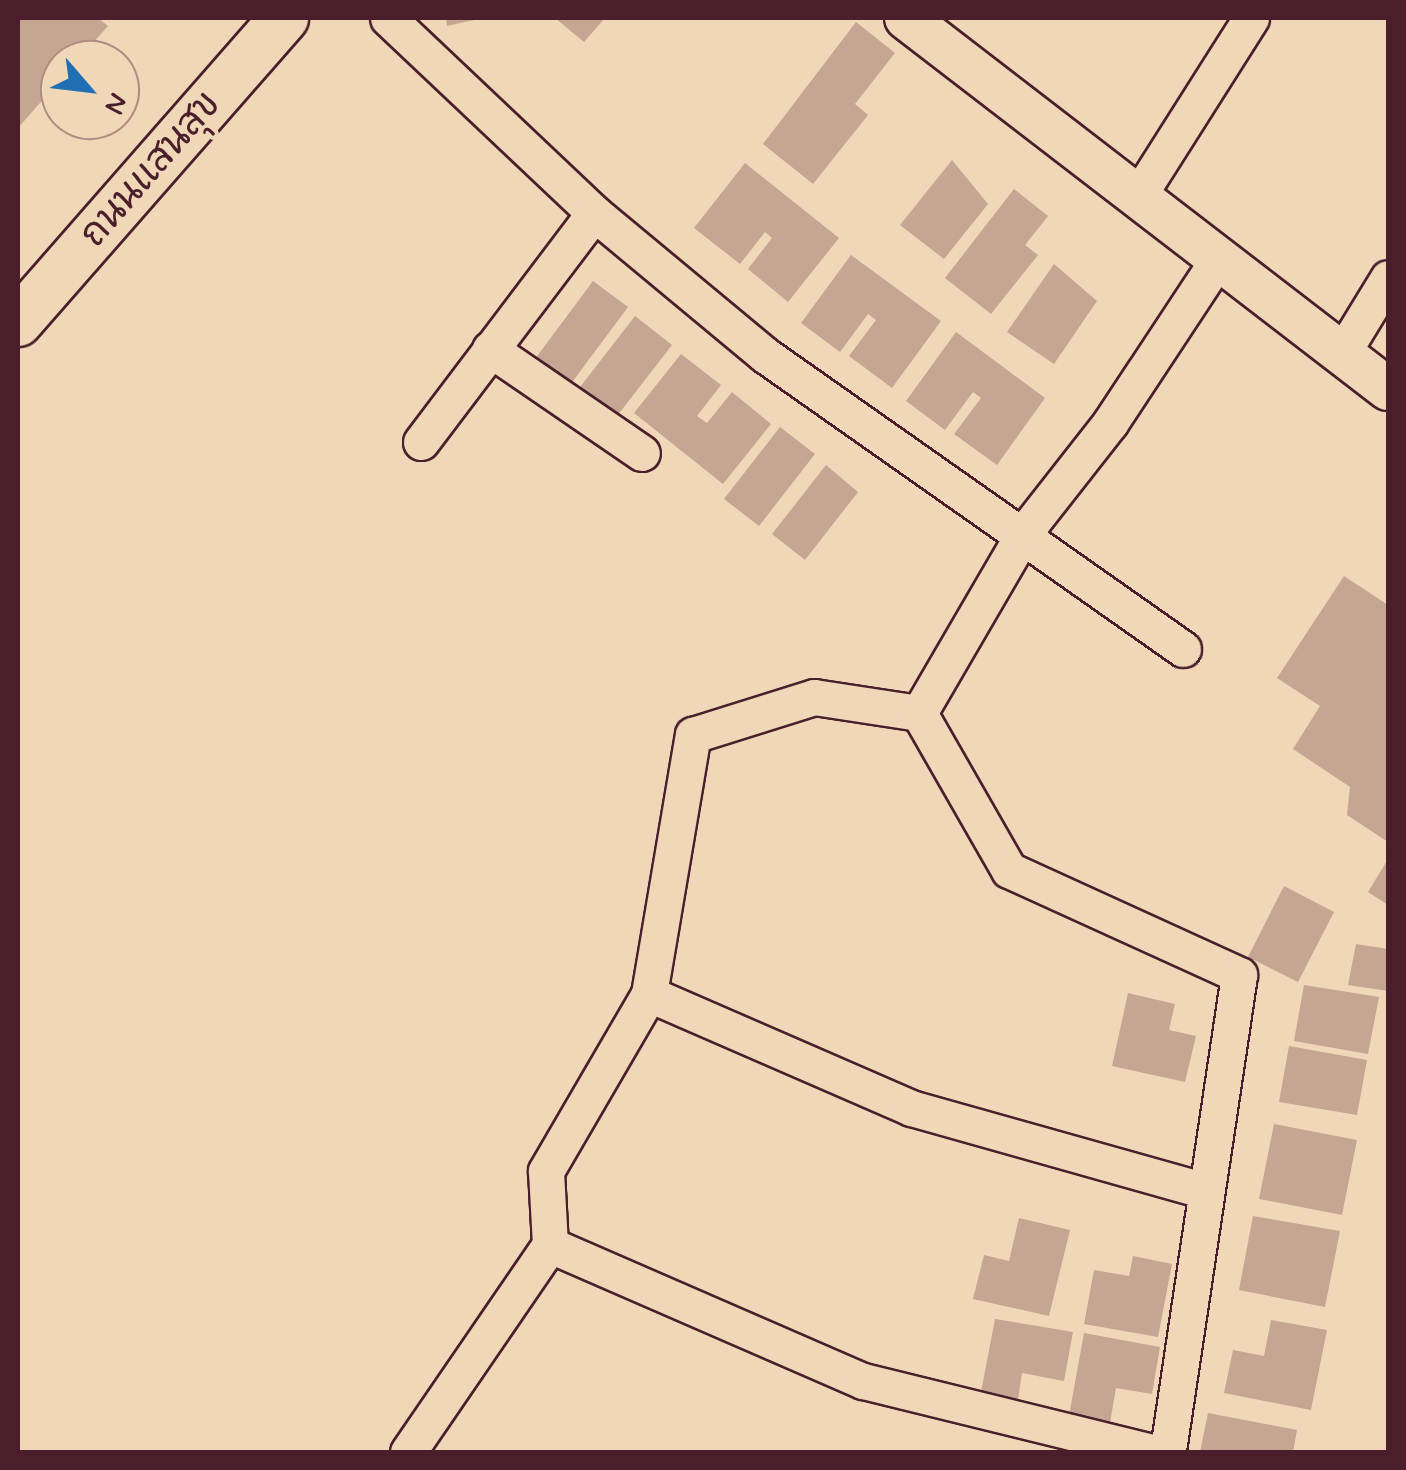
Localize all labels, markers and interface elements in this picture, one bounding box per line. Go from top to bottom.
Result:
north arrow [40,40,140,140]
street label: ถนนแสนสุข [71,83,231,257]
text: N [94,86,136,120]

